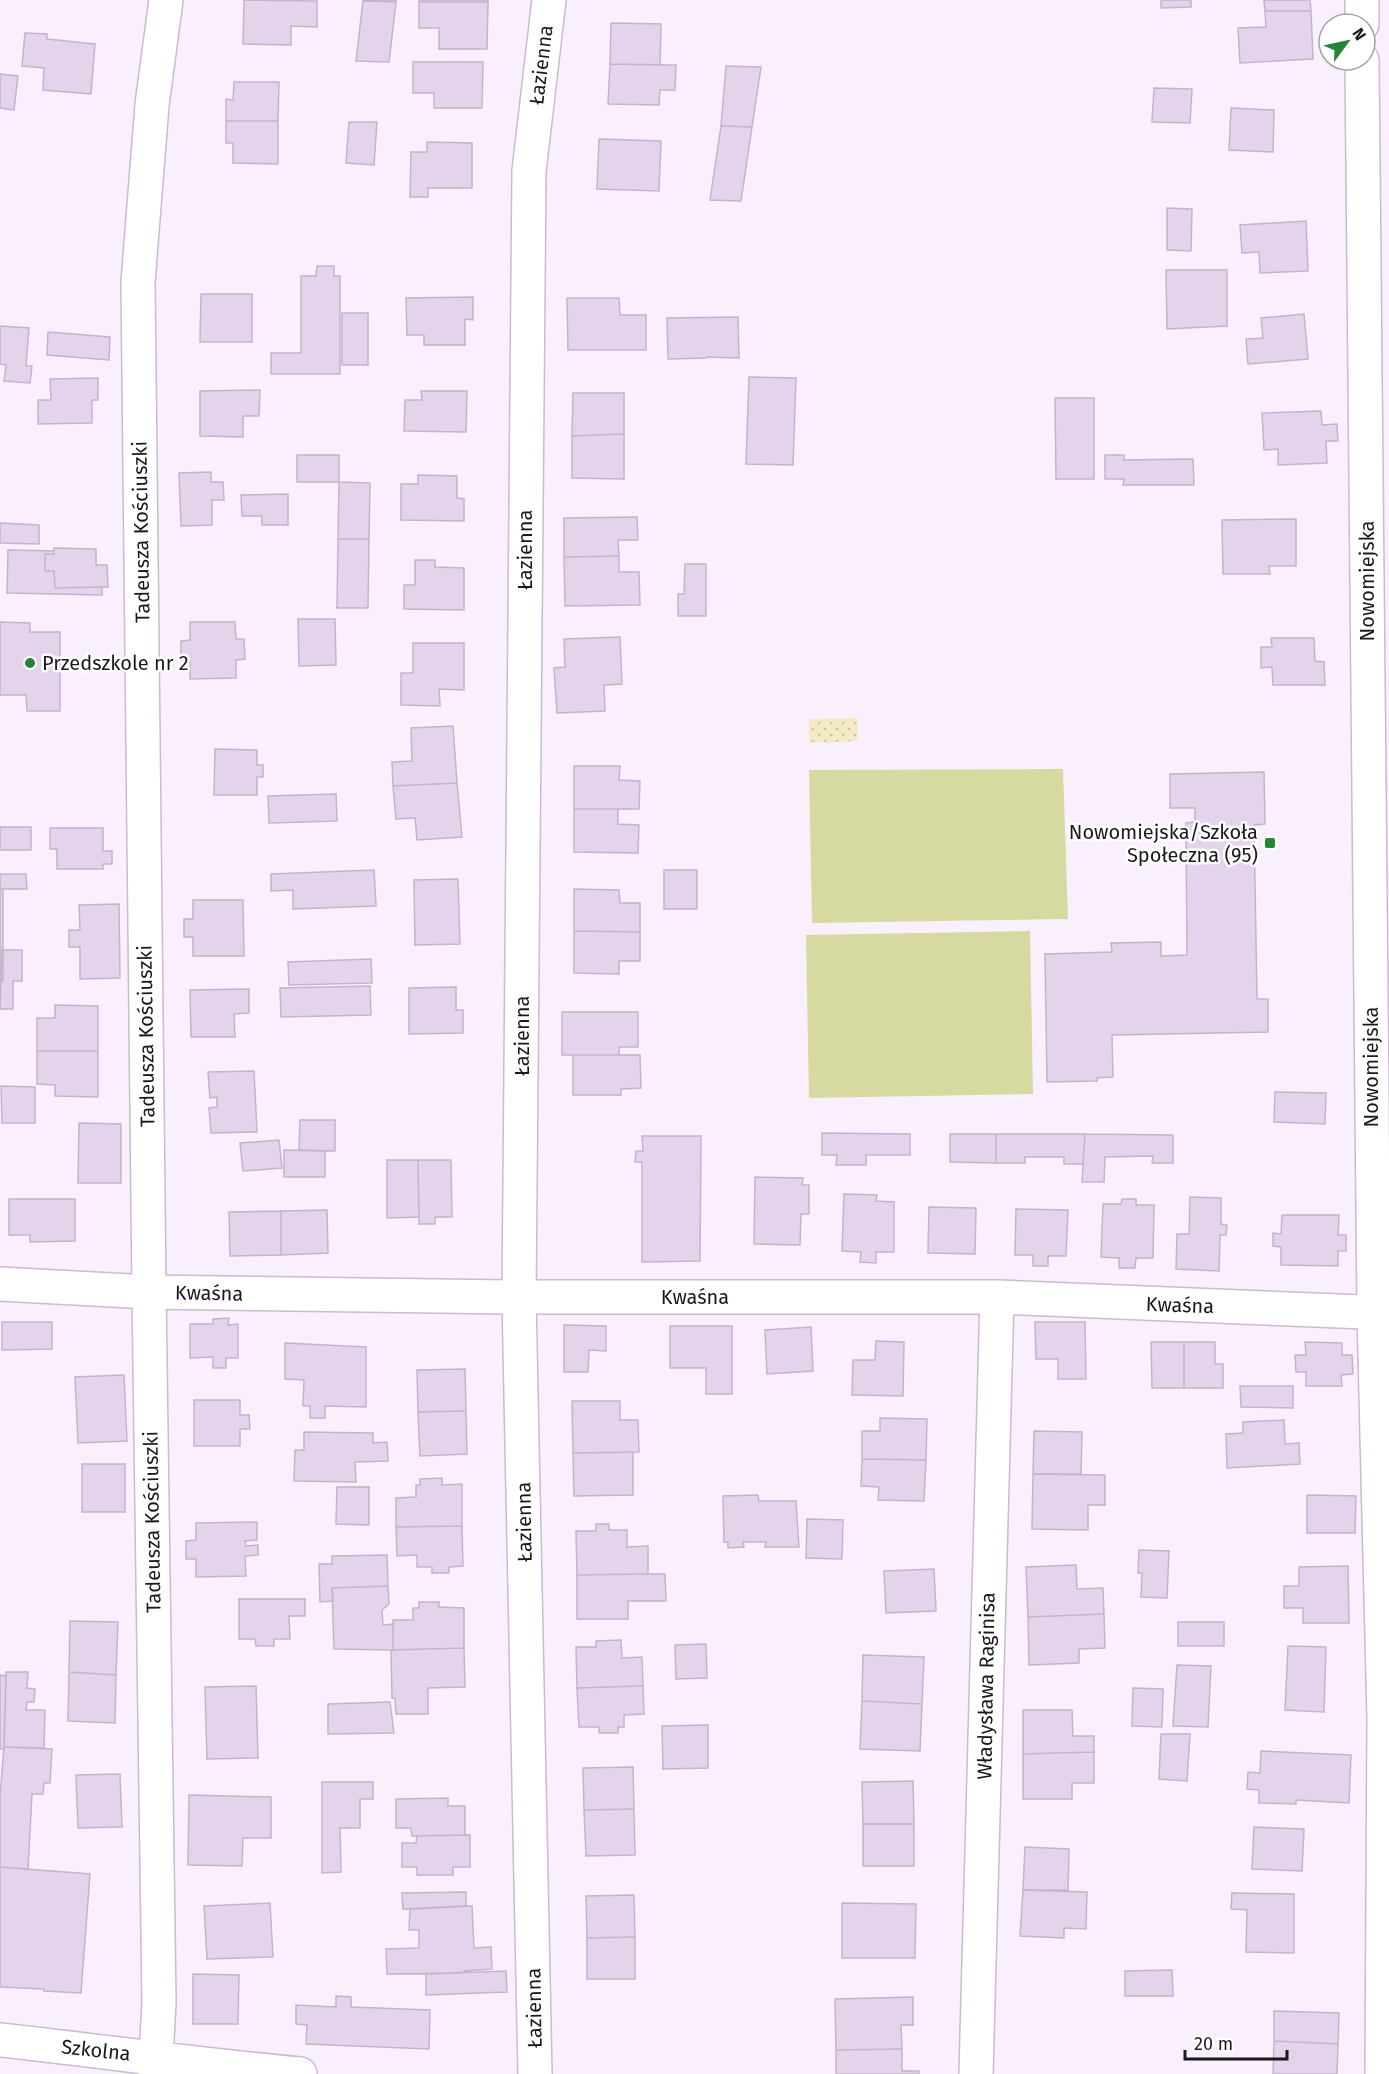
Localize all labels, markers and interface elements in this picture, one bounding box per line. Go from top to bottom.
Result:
north arrow [1317,12,1377,72]
street label: Łazienna [524,24,558,106]
text: N [1348,24,1370,44]
street label: Tadeusza Kościuszki [127,441,155,623]
street label: Łazienna [513,510,537,590]
street label: Nowomiejska [1355,521,1379,641]
place label: Przedszkole nr 2 [42,651,189,675]
marker: Przedszkole nr 2 [23,656,37,670]
place label: Nowomiejska/Szkoła Społeczna (95) [1069,820,1258,867]
marker: Nowomiejska/Szkoła Społeczna (95) [1263,836,1277,850]
street label: Tadeusza Kościuszki [132,945,160,1127]
street label: Łazienna [510,996,534,1076]
street label: Nowomiejska [1359,1007,1383,1127]
street label: Kwaśna [175,1280,243,1306]
street label: Kwaśna [661,1285,729,1309]
street label: Kwaśna [1145,1292,1215,1318]
street label: Tadeusza Kościuszki [138,1431,166,1613]
street label: Łazienna [511,1482,537,1562]
street label: Władysława Raginisa [972,1592,1000,1780]
street label: Łazienna [521,1968,547,2048]
scale bar [1185,2023,1287,2061]
text: 20 m [1194,2033,1233,2055]
street label: Szkolna [60,2034,132,2066]

